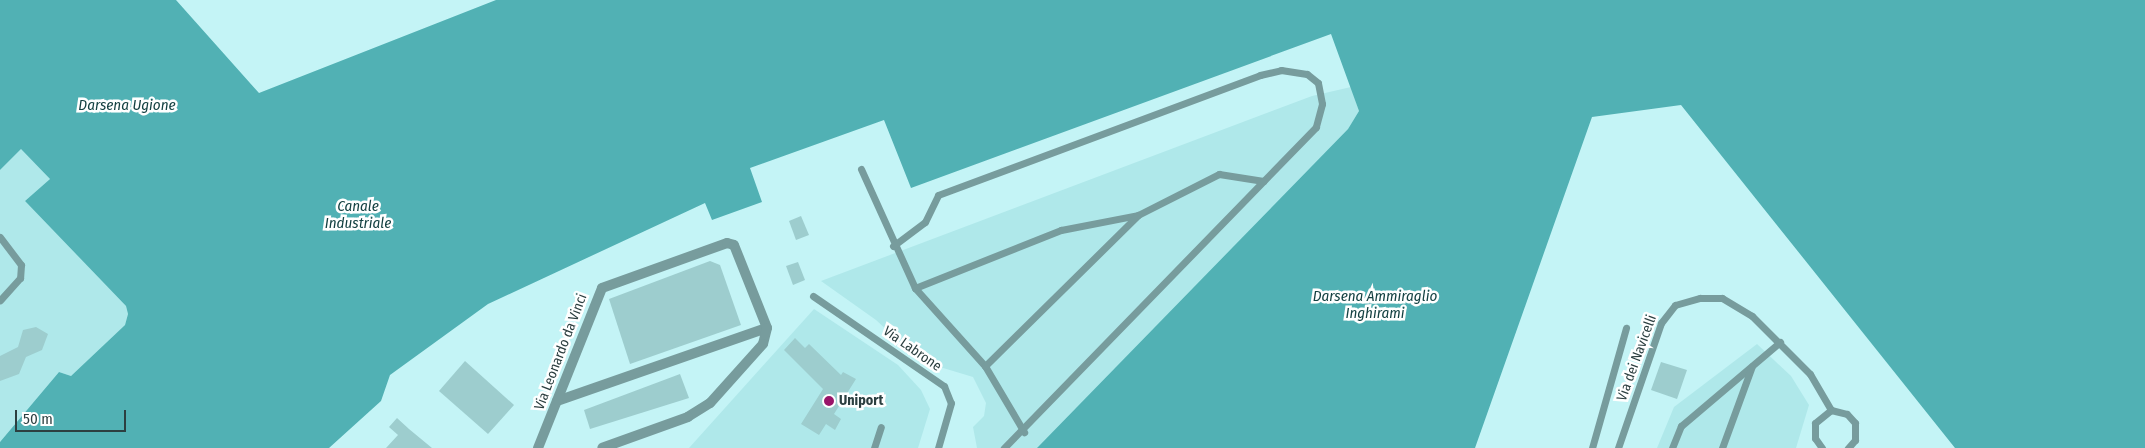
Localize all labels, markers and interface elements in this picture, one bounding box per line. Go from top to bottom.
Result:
water label: Darsena Ugione [78,97,176,115]
water label: Canale Industriale [325,197,391,232]
water label: Darsena Ammiraglio Inghirami [1313,287,1437,322]
street label: Via Leonardo da Vinci [531,292,591,412]
street label: Via dei Navicelli [1614,313,1660,403]
street label: Via Labrone [880,323,944,375]
place label: Uniport [839,393,883,409]
marker: Uniport [823,395,835,407]
scale bar [18,400,129,432]
text: 50 m [23,410,53,428]

